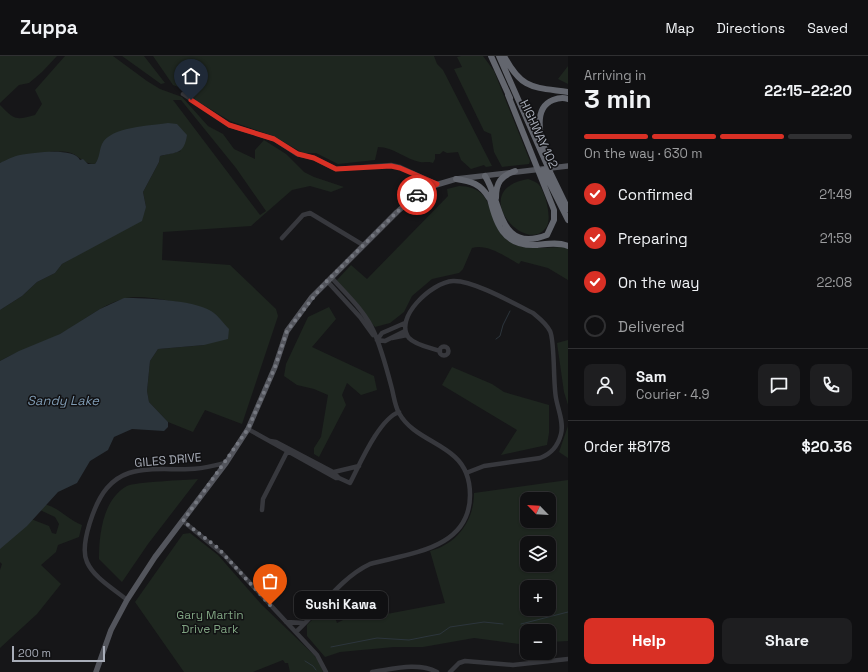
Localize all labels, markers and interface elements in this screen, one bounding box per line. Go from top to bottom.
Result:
text: Zuppa [20,15,78,40]
text: Map [665,19,695,37]
text: Directions [717,19,785,37]
text: Saved [807,19,848,37]
pin [174,59,208,100]
icon: home [180,65,202,87]
text: Arriving in [584,67,646,84]
text: 22:15–22:20 [764,81,852,100]
text: 3 min [584,82,652,116]
street label: HIGHWAY 102 [516,97,562,171]
text: On the way · 630 m [584,145,702,162]
courier [397,175,437,215]
icon: check [584,183,606,205]
icon: car [406,184,428,206]
text: Confirmed [618,185,693,204]
text: 21:49 [819,186,852,203]
icon: check [584,227,606,249]
text: Preparing [618,229,688,248]
text: 21:59 [820,230,852,247]
icon: check [584,271,606,293]
text: On the way [618,273,699,292]
text: 22:08 [817,274,852,291]
text: Delivered [618,317,685,336]
button: person [584,364,626,406]
button: chat [758,364,800,406]
button: phone [810,364,852,406]
text: Sam [636,367,667,386]
text: Courier · 4.9 [636,386,710,403]
water label: Sandy Lake [27,392,100,409]
text: Order #8178 [584,437,670,456]
text: $20.36 [802,437,852,456]
street label: GILES DRIVE [134,449,202,471]
north arrow [520,492,556,528]
map controls [520,492,556,660]
button: layers [520,536,556,572]
pin [253,564,287,605]
icon: bag [259,570,281,592]
button: + [520,580,556,616]
callout: Sushi Kawa [294,591,388,619]
text: Sushi Kawa [306,596,376,613]
park label: Gary Martin Drive Park [176,607,244,637]
button: Help [584,618,714,664]
button: Share [722,618,852,664]
button: − [520,624,556,660]
scale bar [12,644,105,663]
text: 200 m [18,646,51,660]

